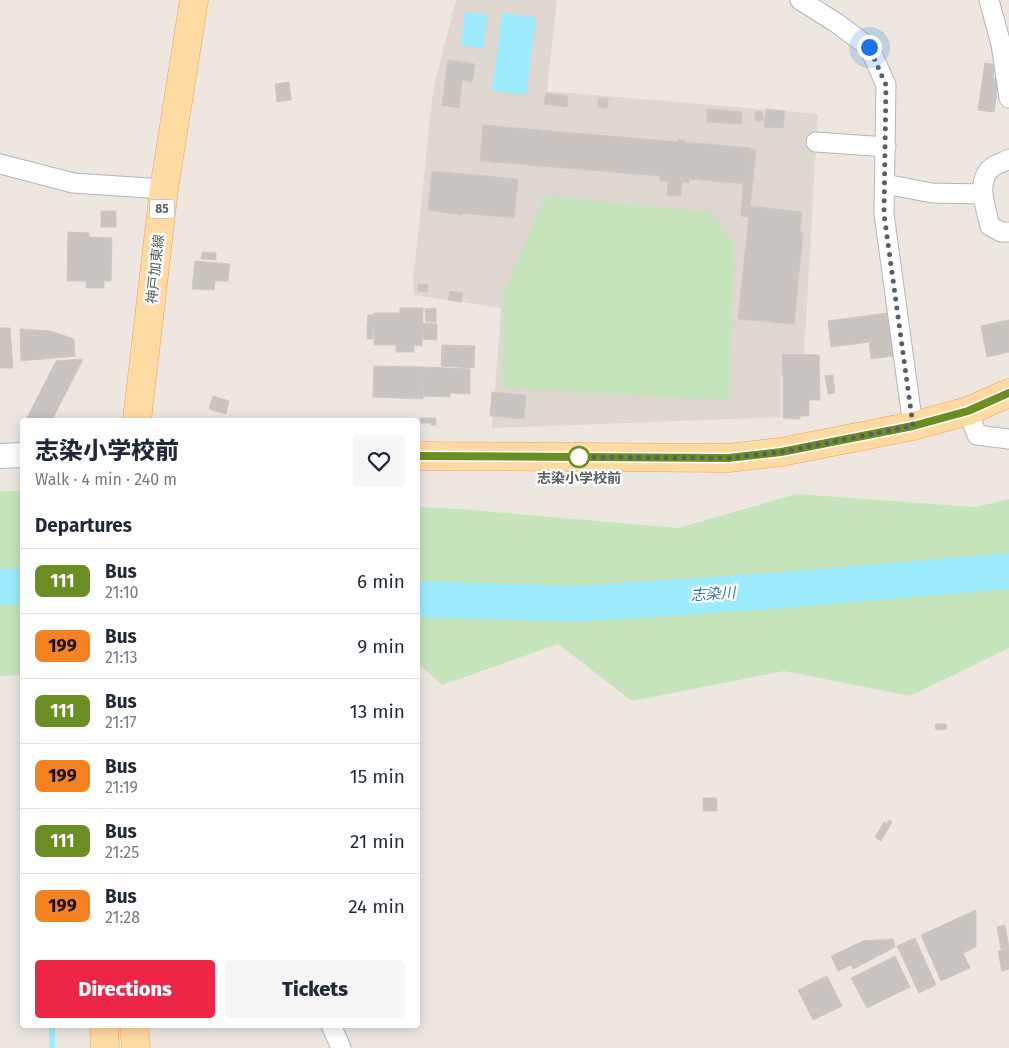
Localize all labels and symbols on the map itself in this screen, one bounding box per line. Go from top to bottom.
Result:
your location [857,35,882,60]
road number: 85 [150,200,174,218]
street label: 神戸加東線 [143,233,168,305]
marker: 志染小学校前 [568,446,590,468]
place label: 志染小学校前 [537,470,621,487]
water label: 志染川 [690,583,738,605]

